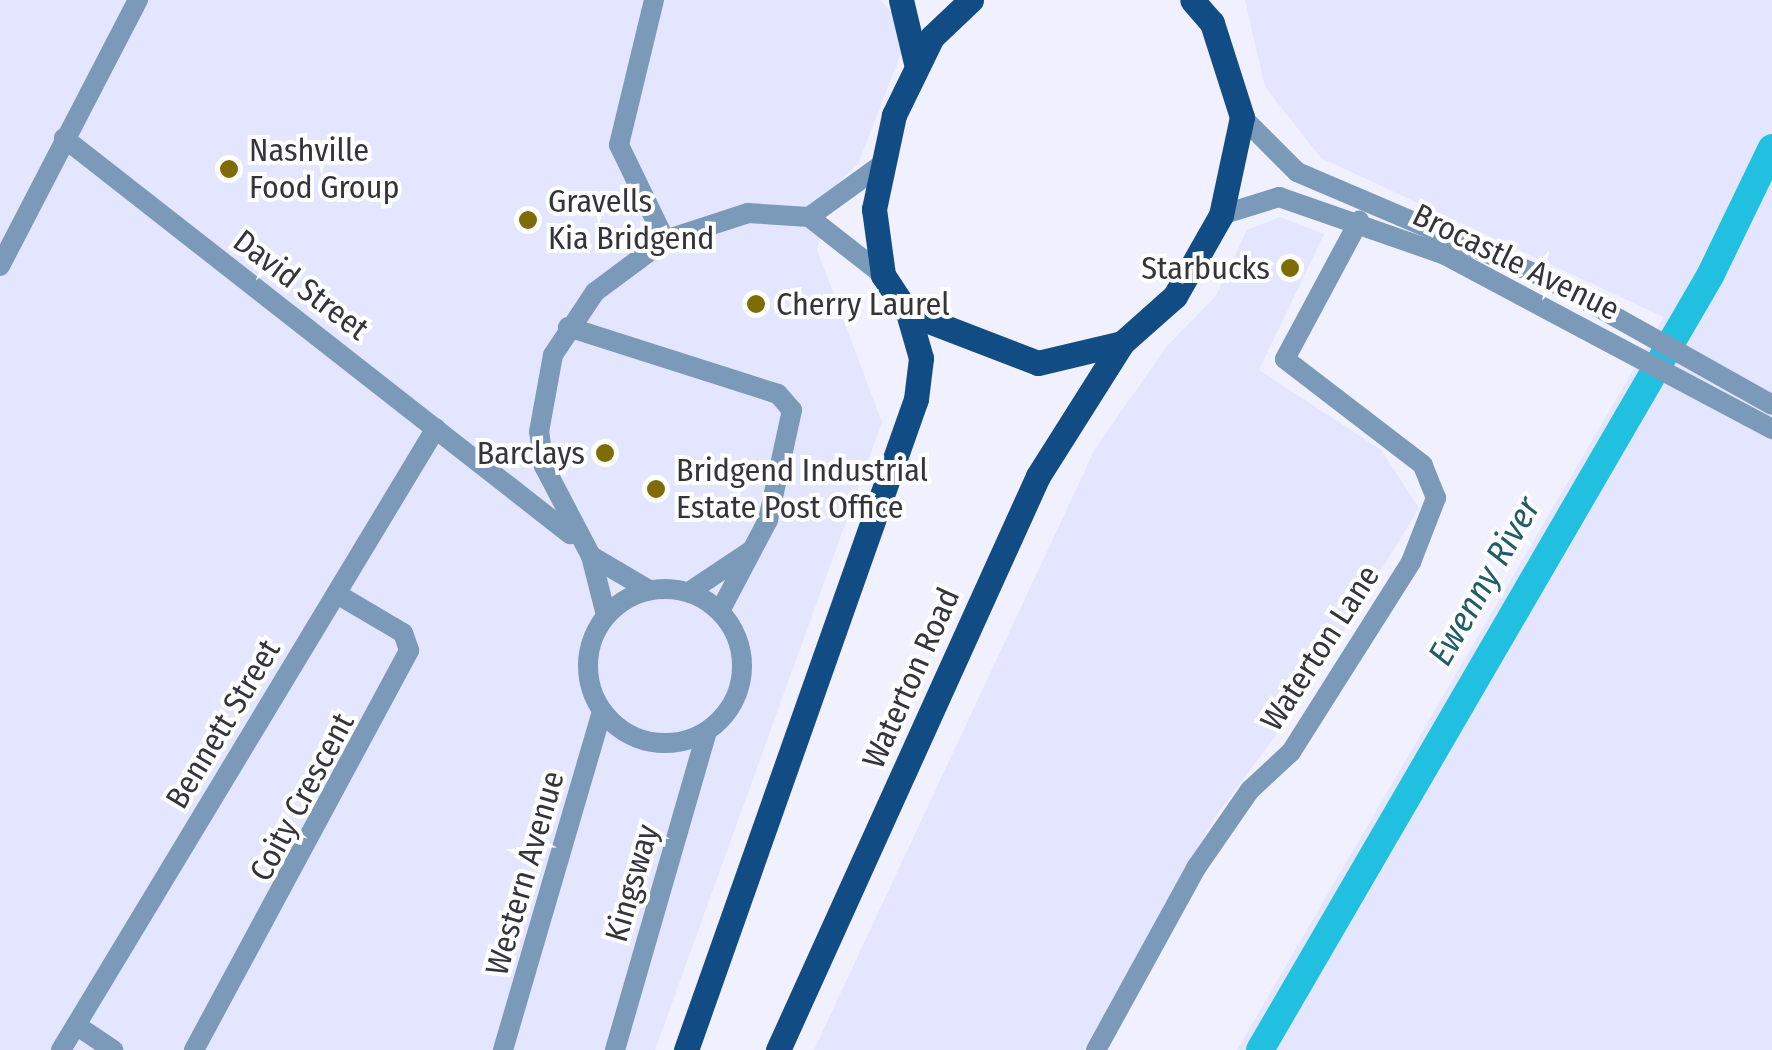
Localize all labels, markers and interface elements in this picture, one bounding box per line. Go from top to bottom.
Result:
place label: Nashville Food Group [249,132,399,207]
marker: Nashville Food Group [218,158,240,180]
place label: Gravells Kia Bridgend [548,183,714,258]
street label: Brocastle Avenue [1406,195,1626,329]
marker: Gravells Kia Bridgend [517,209,539,231]
street label: David Street [226,222,376,348]
place label: Starbucks [1141,249,1270,287]
marker: Starbucks [1279,257,1301,279]
place label: Cherry Laurel [776,285,950,323]
marker: Cherry Laurel [745,293,767,315]
place label: Barclays [477,434,585,472]
marker: Barclays [594,442,616,464]
place label: Bridgend Industrial Estate Post Office [676,452,928,527]
marker: Bridgend Industrial Estate Post Office [645,478,667,500]
water label: Ewenny River [1419,489,1549,673]
street label: Waterton Lane [1252,558,1388,738]
street label: Waterton Road [854,582,968,774]
street label: Bennett Street [158,633,288,815]
street label: Coity Crescent [242,707,362,887]
street label: Western Avenue [478,766,572,980]
street label: Kingsway [597,820,667,946]

